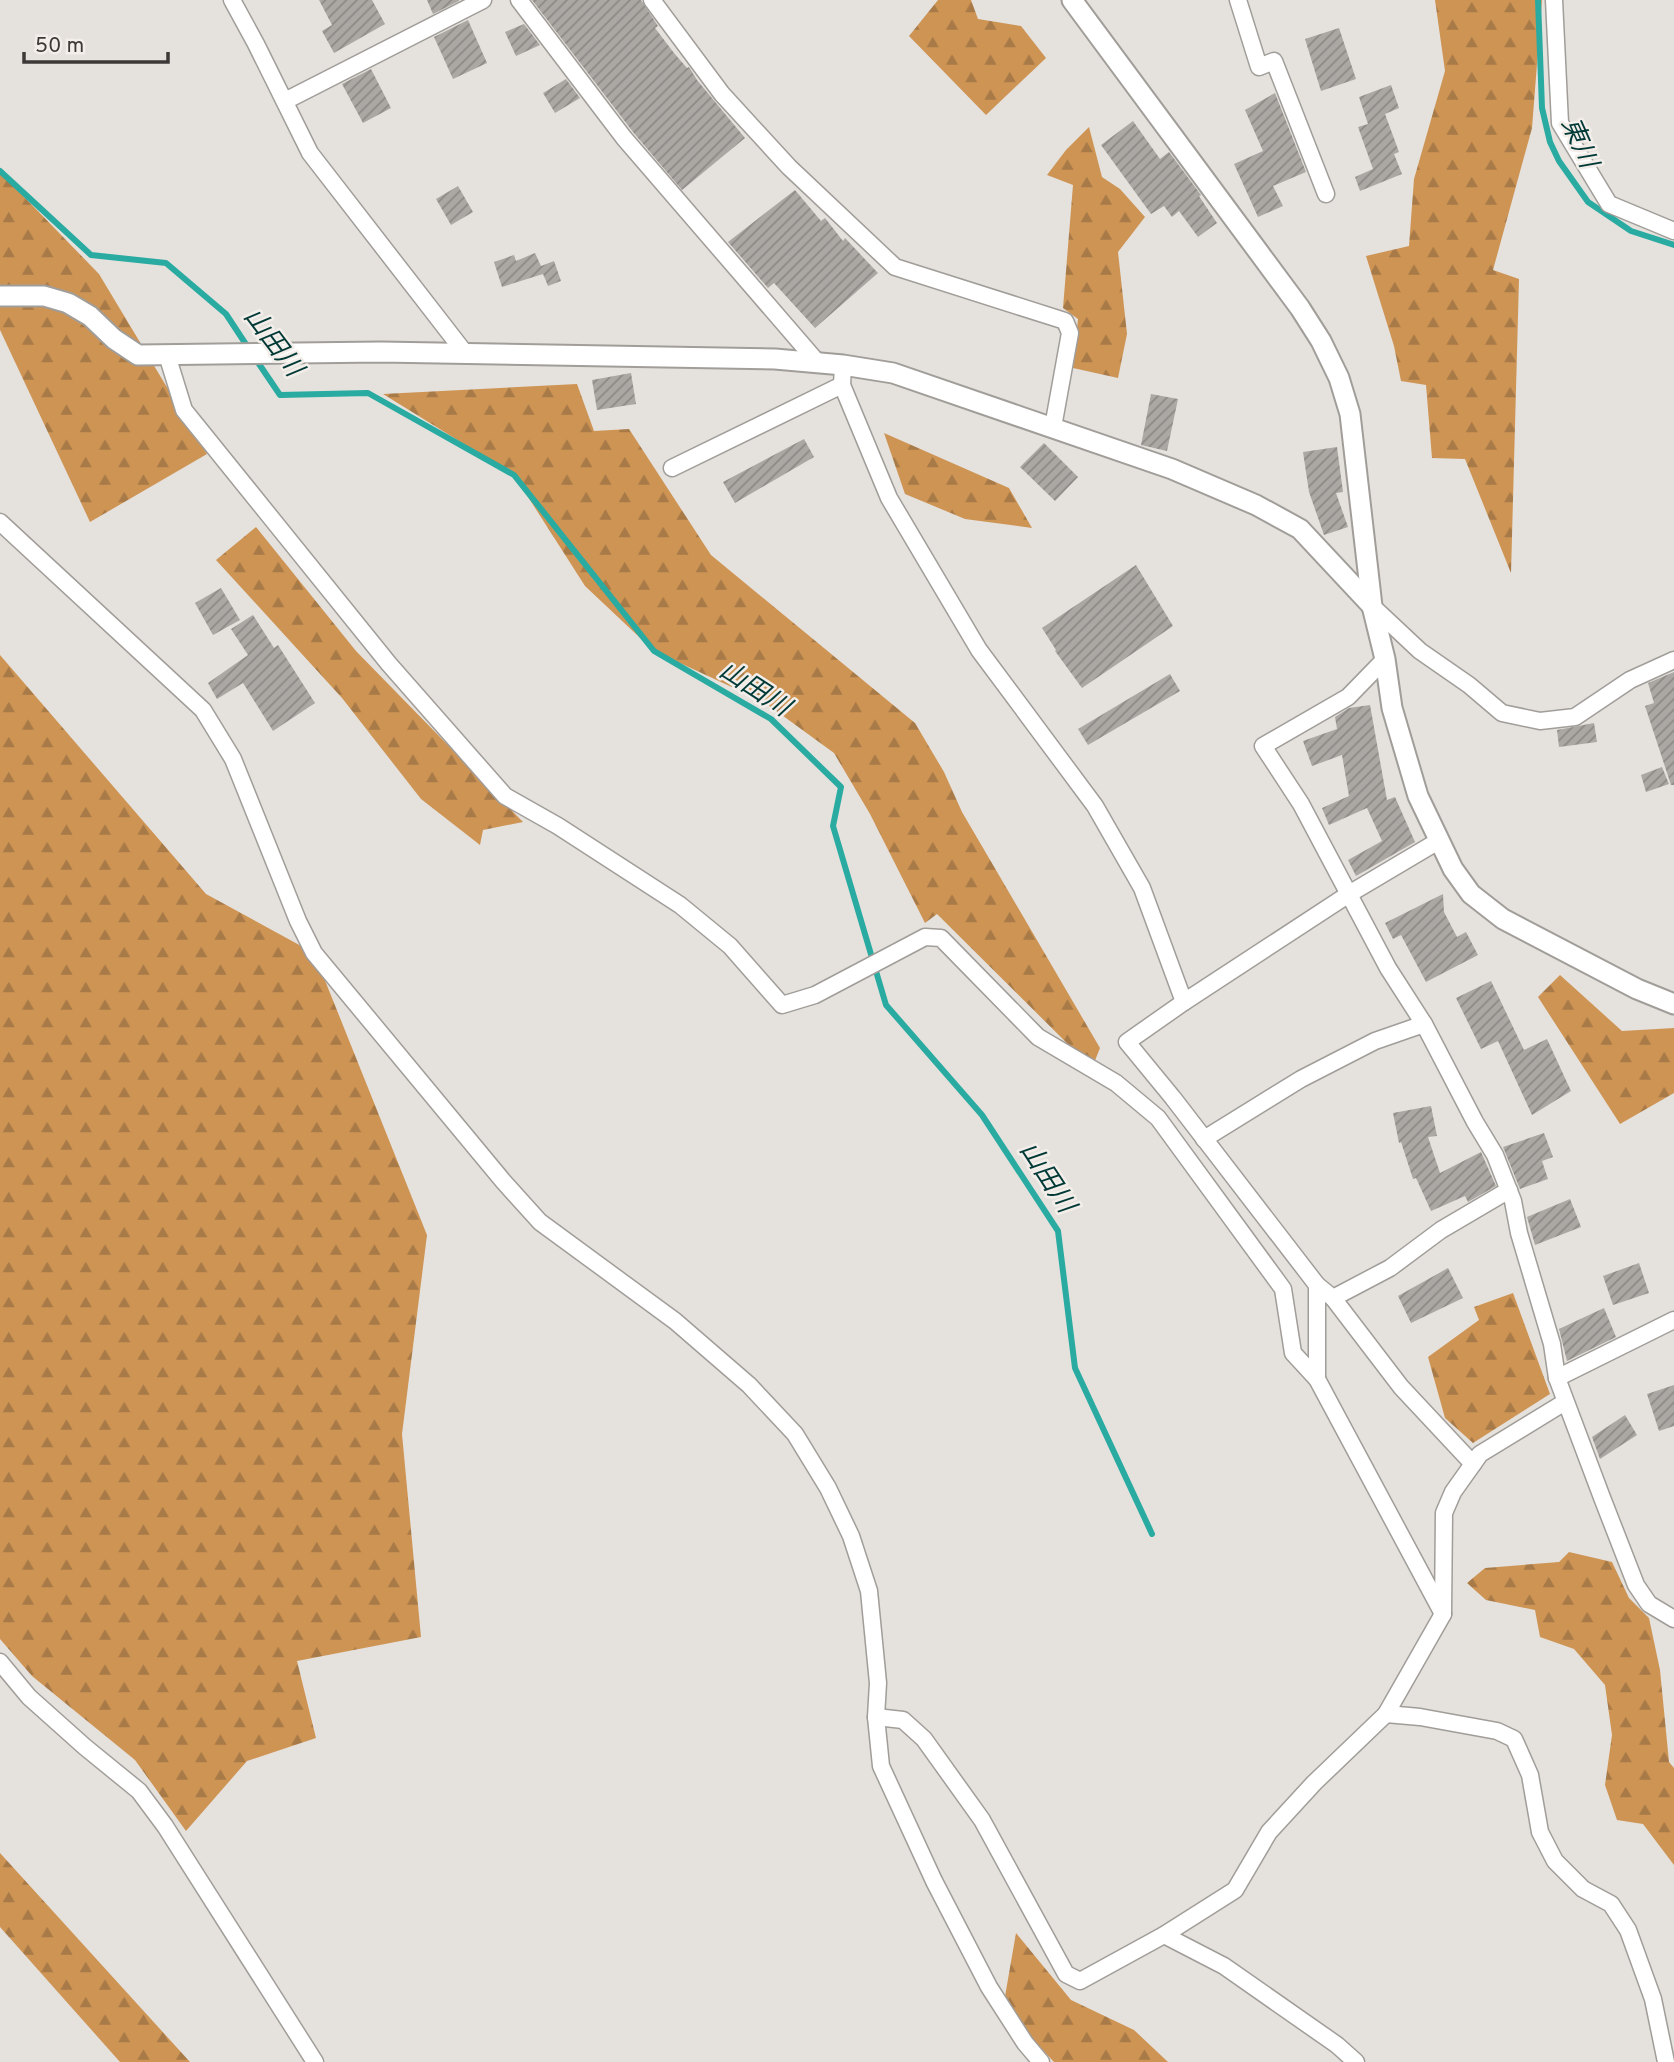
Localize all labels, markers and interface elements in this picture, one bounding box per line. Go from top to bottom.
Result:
scale bar [24,21,168,65]
text: 50 m [35,33,84,60]
water label: 東川 [1552,113,1605,176]
water label: 山田川 [235,302,310,386]
water label: 山田川 [712,655,798,727]
water label: 山田川 [1011,1136,1083,1222]

